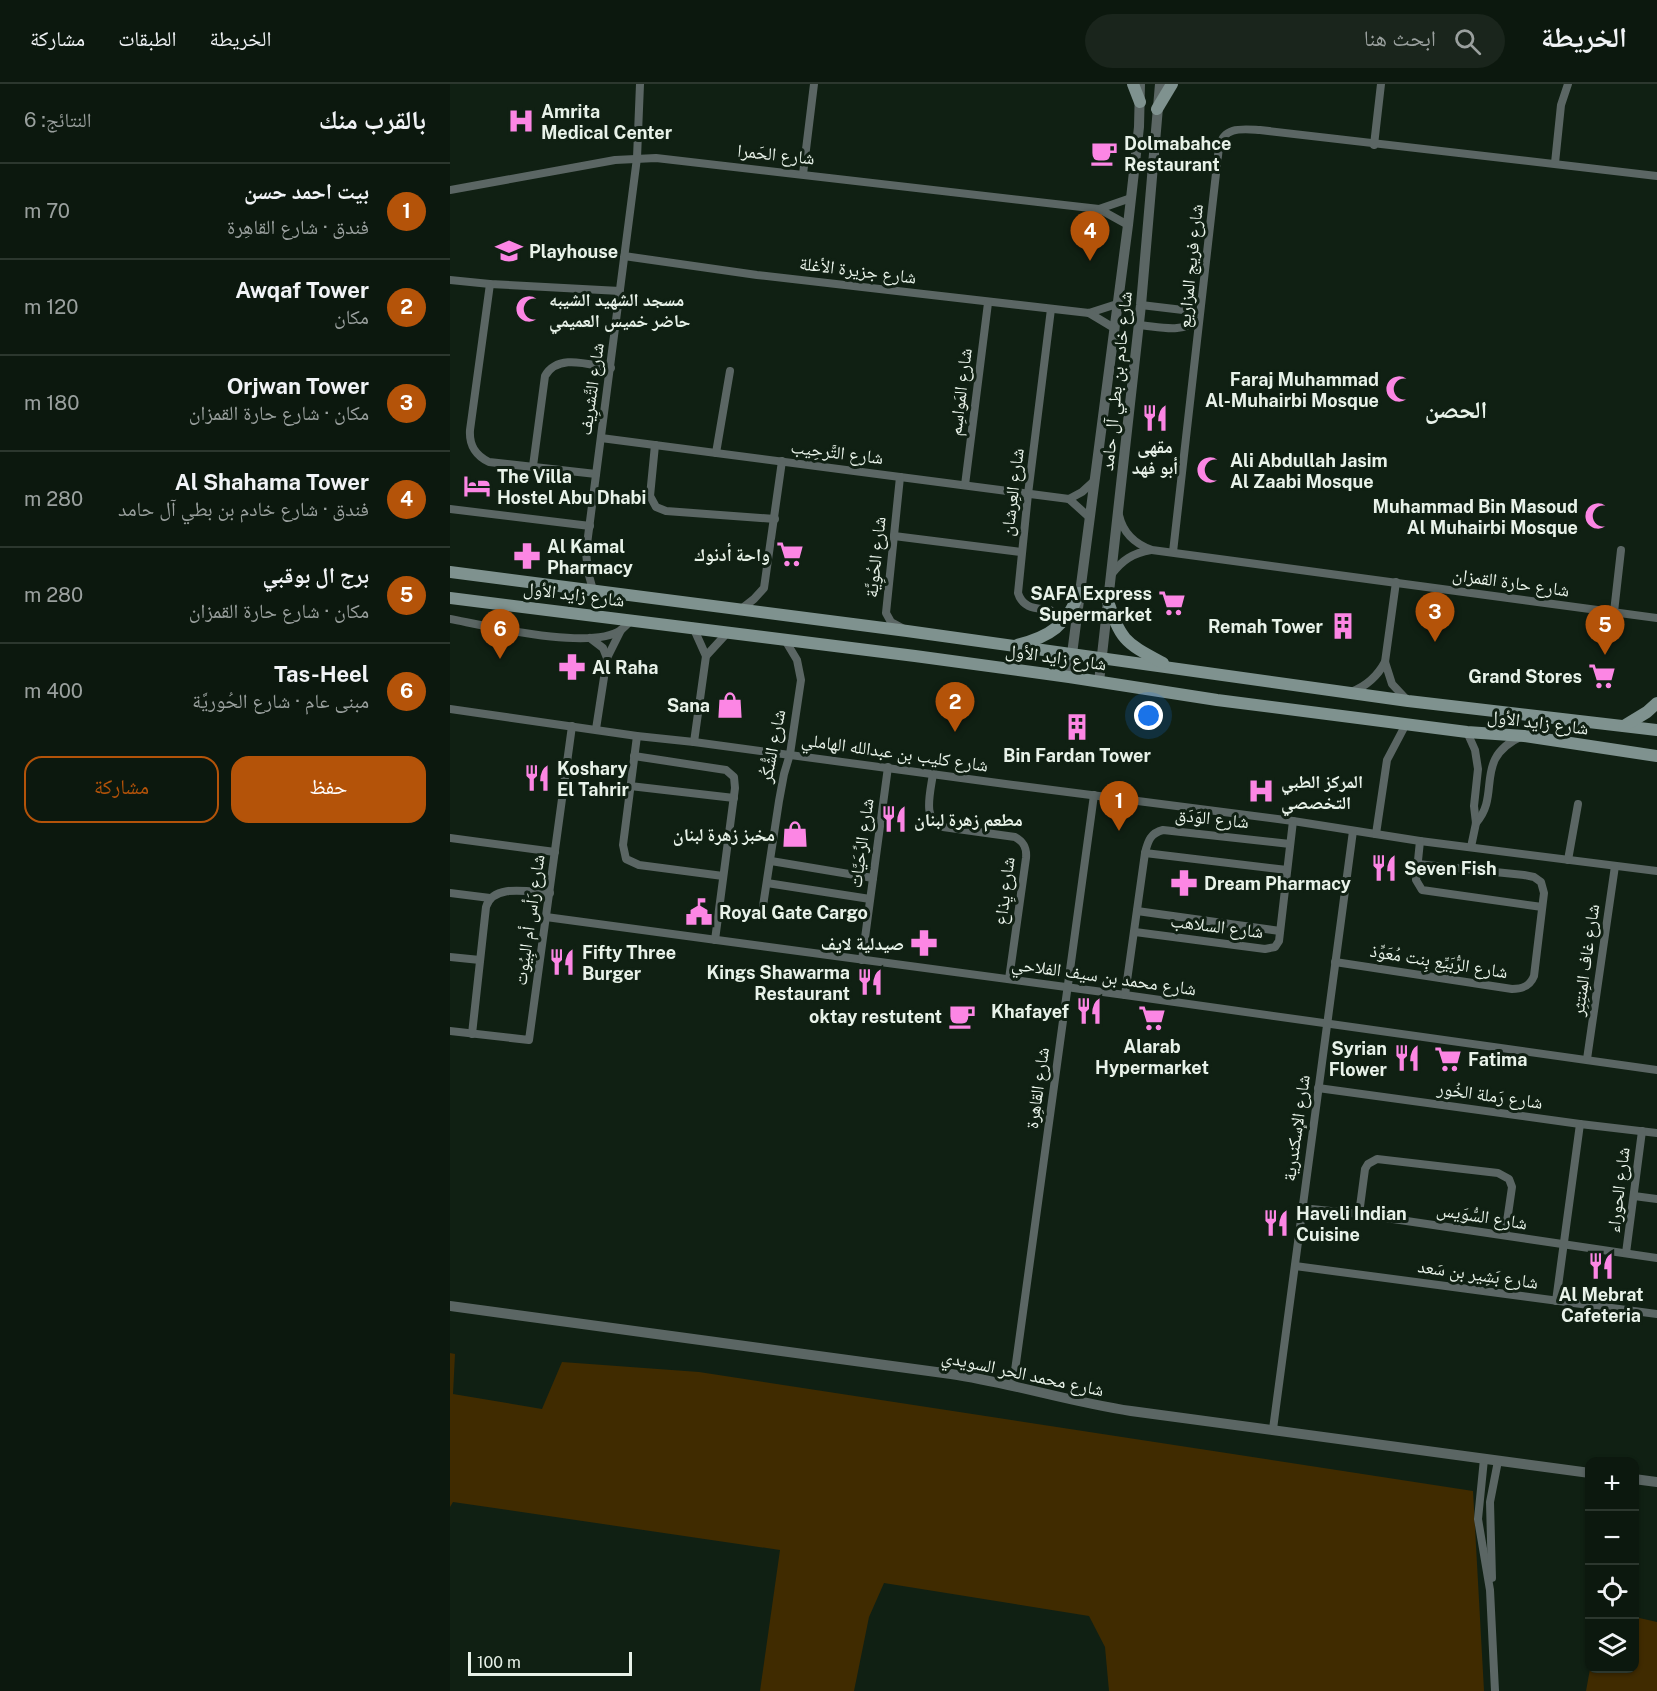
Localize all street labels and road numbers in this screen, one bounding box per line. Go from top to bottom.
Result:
street label: شارع الحَمرا [736,139,816,169]
street label: شارع فريج المزاريع [1173,203,1209,329]
street label: شارع جزيرة الأغلة [798,252,918,289]
street label: شارع خادم بن بطي آل حامد [1096,290,1140,472]
street label: شارع التَّشرِيف [574,341,611,437]
street label: شارع المَواسِم [944,347,978,437]
street label: شارع التَّرحِيب [789,436,884,469]
street label: شارع العِرشان [996,447,1029,537]
street label: شارع الحُوِيَّة [860,515,893,599]
street label: شارع حارة القمزان [1451,563,1571,602]
street label: شارع زايد الأول [522,577,626,612]
street label: شارع زايد الأول [1004,640,1108,675]
street label: شارع زايد الأول [1486,705,1590,740]
street label: شارع الشُّكُر [754,708,790,786]
street label: شارع كليب بن عبدالله الهاملي [800,729,990,780]
street label: شارع الرِّحَيَّات [844,797,879,889]
street label: شارع الوَدَق [1174,804,1250,833]
street label: شارع رَأس أم البِيُوت [509,853,551,987]
street label: شارع يِذاع [989,856,1021,927]
street label: شارع غاف المِنتِثِر [1567,903,1604,1018]
street label: شارع السلاهب [1169,910,1265,943]
street label: شارع الرُّبَيِّع بِنت مُعَوِّذ [1368,940,1509,985]
street label: شارع محمد بن سيف الفلاحي [1010,953,1198,1004]
street label: شارع القاهِرة [1021,1046,1054,1130]
street label: شارع الإسكندرية [1278,1073,1315,1183]
street label: شارع رَملة الخُور [1435,1077,1544,1114]
street label: شارع الحوراء [1602,1146,1635,1234]
street label: شارع السُّوَيس [1435,1198,1529,1235]
street label: شارع بَشِير بن سَعد [1416,1255,1540,1294]
street label: شارع محمد الحر السويدي [939,1346,1106,1405]

